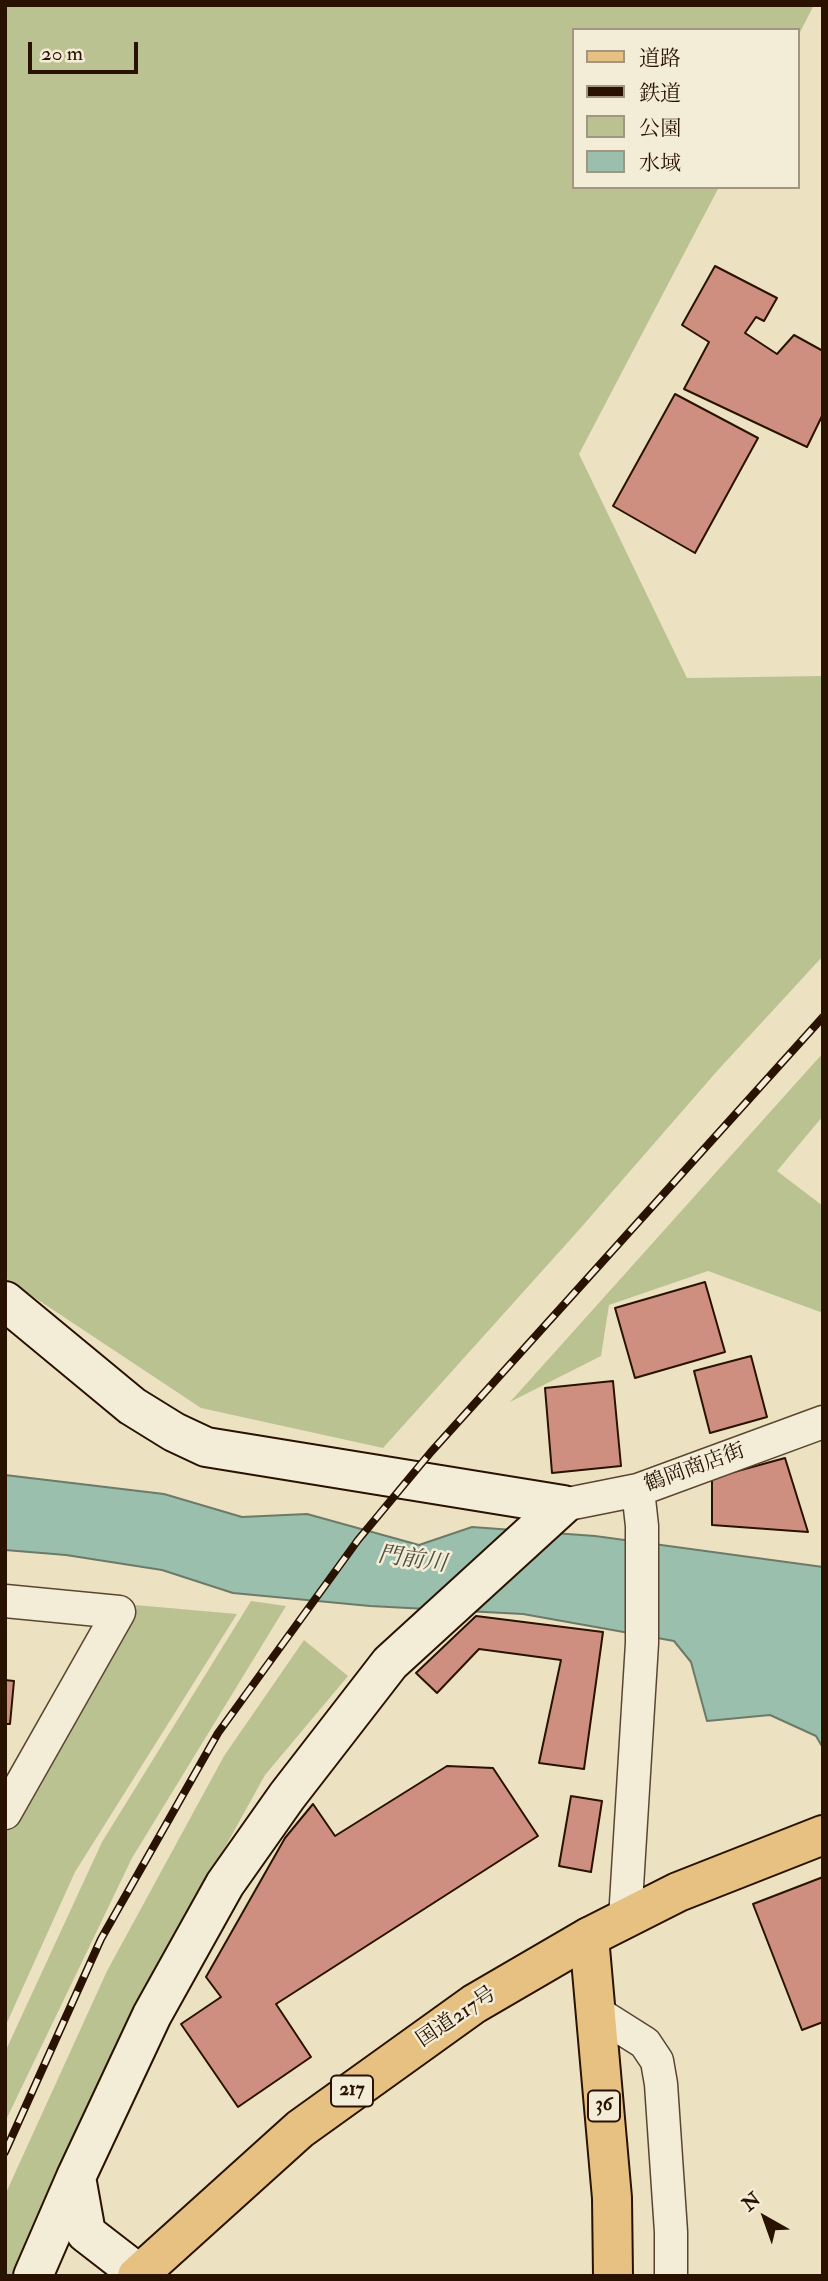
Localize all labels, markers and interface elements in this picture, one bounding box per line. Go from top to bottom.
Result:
scale bar [32,28,142,72]
legend [572,28,800,189]
text: 20 m [41,40,83,67]
text: 道路 [639,45,681,72]
text: 鉄道 [639,80,681,107]
text: 公園 [639,115,681,142]
text: 水域 [639,150,681,177]
street label: 鶴岡商店街 [641,1439,749,1499]
water label: 門前川 [376,1543,448,1579]
street label: 国道217号 [412,1982,502,2054]
road number: 217 [331,2076,373,2106]
road number: 36 [588,2090,620,2122]
north arrow [730,2183,800,2253]
text: N [737,2187,766,2217]

